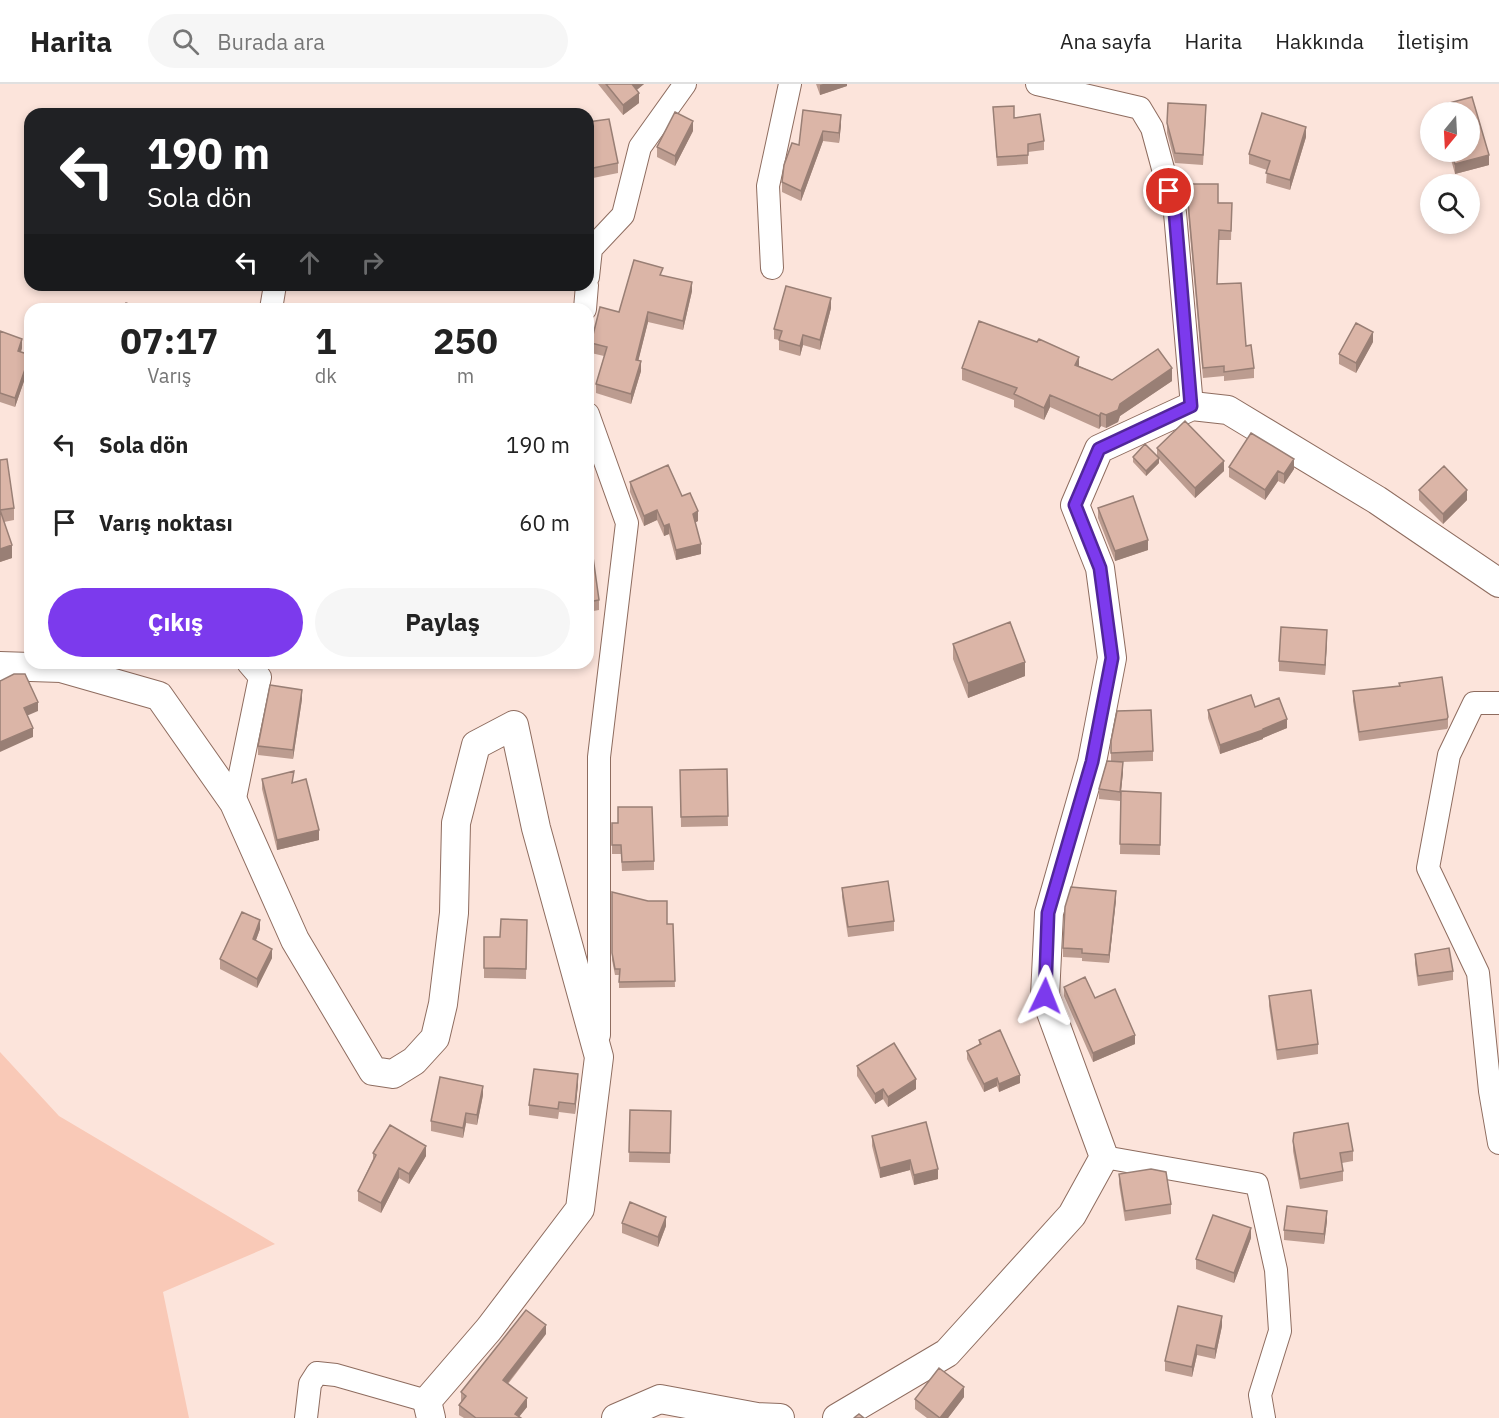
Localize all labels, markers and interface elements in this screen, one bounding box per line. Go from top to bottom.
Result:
search box [148,14,568,68]
text: Harita [30,23,112,60]
icon: search [169,25,202,58]
text: Burada ara [217,27,325,56]
text: Ana sayfa [1060,27,1152,55]
text: Harita [1185,27,1242,55]
text: Hakkında [1275,27,1364,55]
text: İletişim [1397,27,1469,55]
north arrow [1420,102,1480,162]
map controls [1420,102,1480,234]
text: 190 m [147,126,270,181]
icon: left [48,132,126,210]
pin [1143,165,1194,216]
icon: arrive [1152,174,1185,207]
button: search [1420,174,1480,234]
text: Sola dön [147,179,252,214]
icon: left [230,246,263,279]
icon: ahead [293,246,326,279]
icon: right [356,246,389,279]
text: 07:17 [120,317,218,364]
text: 1 [315,317,337,364]
text: 250 [433,317,498,364]
text: Varış [147,362,192,389]
text: dk [315,362,337,389]
text: m [457,362,474,389]
icon: left [48,428,81,461]
text: Sola dön [99,430,188,459]
text: 190 m [506,430,570,459]
icon: arrive [48,506,81,539]
text: Varış noktası [99,508,233,537]
text: 60 m [519,508,570,537]
button: Çıkış [48,588,303,657]
button: Paylaş [315,588,570,657]
position arrow [1013,964,1077,1028]

